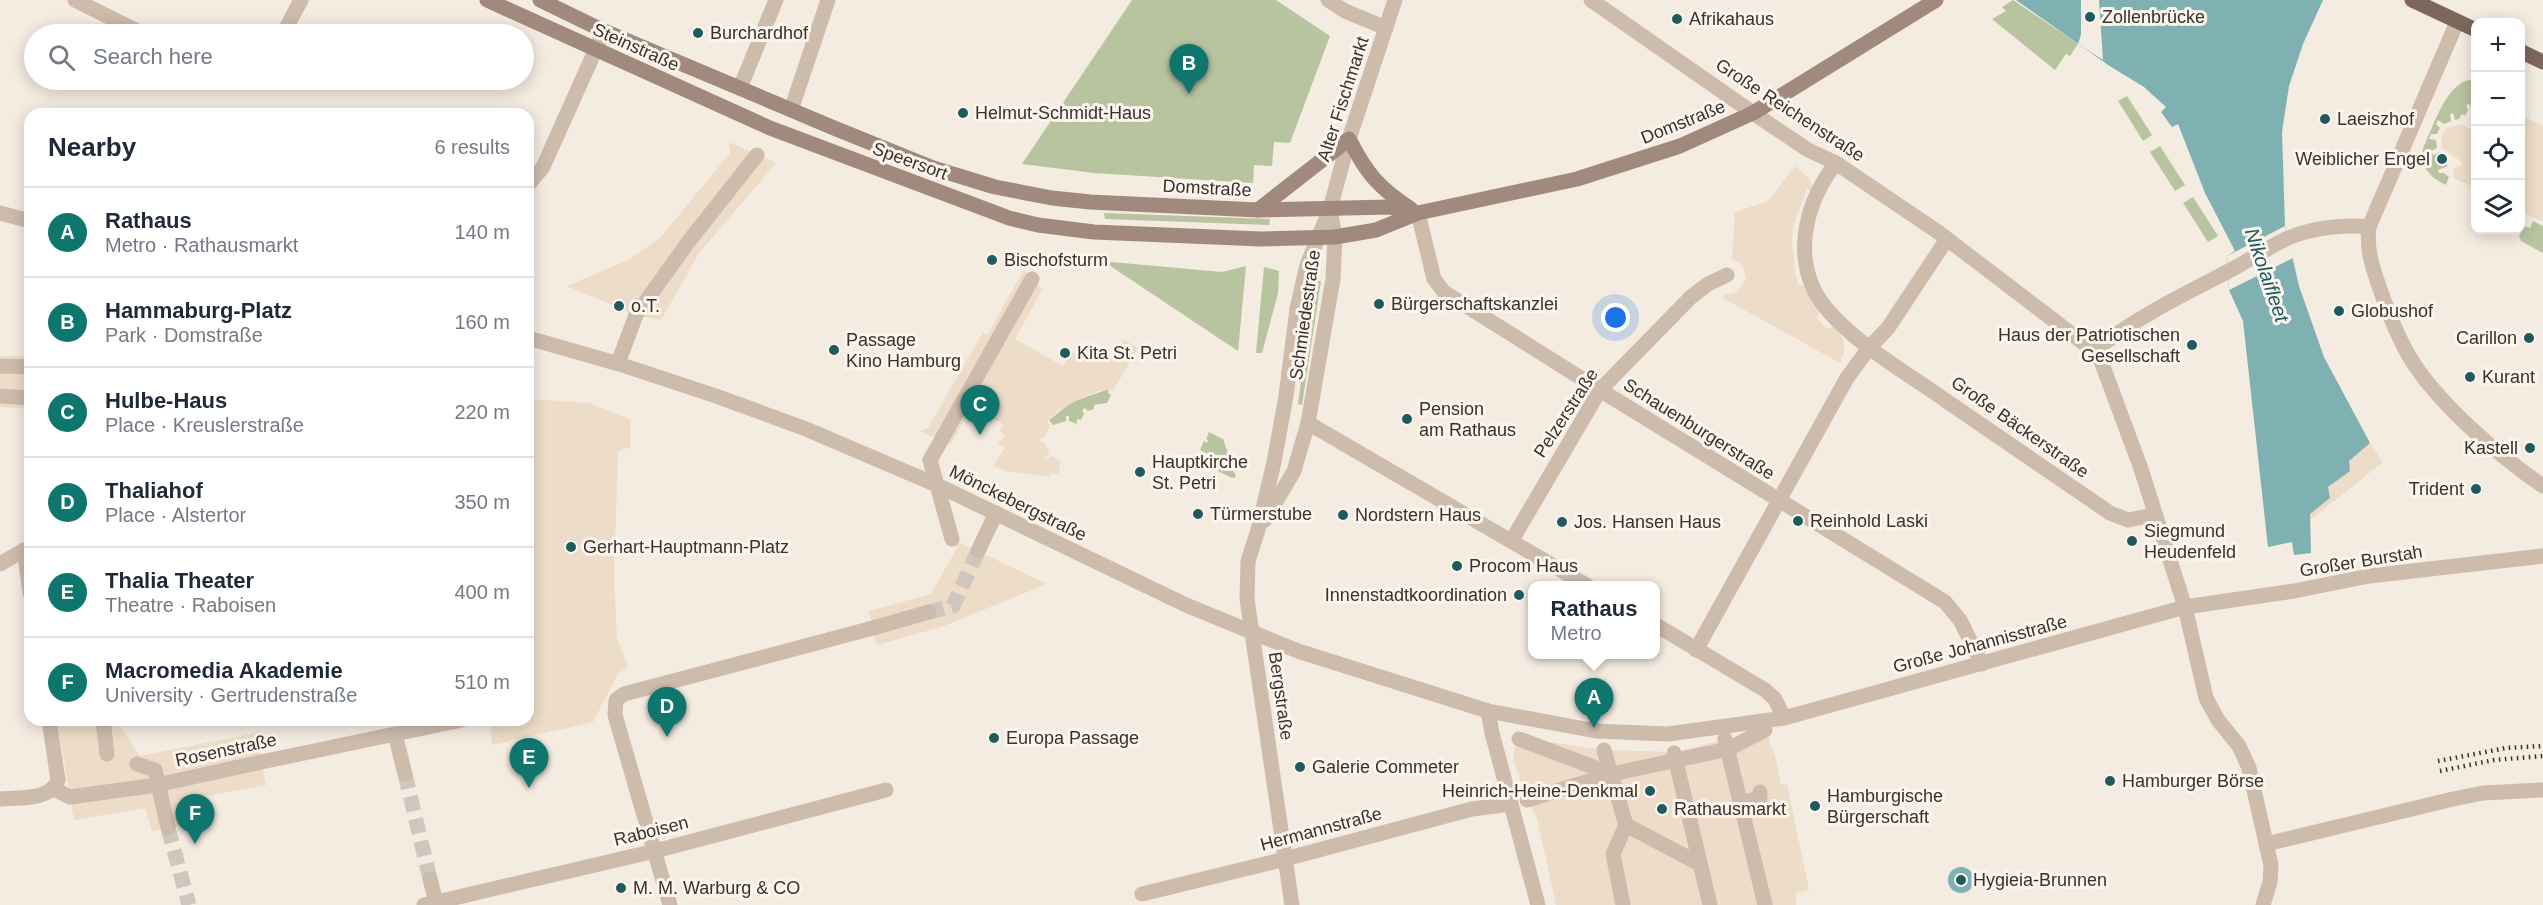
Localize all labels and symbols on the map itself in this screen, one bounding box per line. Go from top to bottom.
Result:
place label: Zollenbrücke [2102,7,2205,27]
place label: Afrikahaus [1689,9,1774,29]
marker: Zollenbrücke [2083,10,2097,24]
marker: Afrikahaus [1670,12,1684,26]
street label: Steinstraße [590,19,682,75]
place label: Burchardhof [710,23,809,43]
marker: Burchardhof [691,26,705,40]
street label: Alter Fischmarkt [1313,34,1373,164]
pin: B [1170,44,1208,94]
street label: Große Reichenstraße [1712,54,1868,166]
street label: Domstraße [1638,96,1728,148]
place label: Helmut-Schmidt-Haus [975,103,1151,123]
marker: Helmut-Schmidt-Haus [956,106,970,120]
place label: Laeiszhof [2337,109,2415,129]
marker: Laeiszhof [2318,112,2332,126]
street label: Speersort [870,138,950,184]
place label: Weiblicher Engel [2295,149,2430,169]
marker: Weiblicher Engel [2435,152,2449,166]
street label: Domstraße [1162,176,1252,200]
water label: Nikolaifleet [2241,225,2294,326]
street label: Schmiedestraße [1286,249,1324,381]
place label: Bischofsturm [1004,250,1108,270]
marker: Bischofsturm [985,253,999,267]
place label: Bürgerschaftskanzlei [1391,294,1558,314]
place label: o.T. [631,296,660,316]
marker: Bürgerschaftskanzlei [1372,297,1386,311]
marker: o.T. [612,299,626,313]
place label: Globushof [2351,301,2434,321]
your location [1601,303,1630,332]
marker: Globushof [2332,304,2346,318]
place label: Haus der Patriotischen Gesellschaft [1998,325,2180,366]
place label: Carillon [2456,328,2517,348]
place label: Passage Kino Hamburg [846,330,961,371]
marker: Carillon [2522,331,2536,345]
marker: Haus der Patriotischen Gesellschaft [2185,338,2199,352]
marker: Passage Kino Hamburg [827,343,841,357]
place label: Kita St. Petri [1077,343,1177,363]
marker: Kita St. Petri [1058,346,1072,360]
street label: Pelzerstraße [1530,365,1602,461]
place label: Kurant [2482,367,2535,387]
marker: Kurant [2463,370,2477,384]
street label: Große Bäckerstraße [1947,372,2093,482]
street label: Schauenburgerstraße [1620,374,1778,484]
pin: C [960,386,1000,435]
place label: Pension am Rathaus [1419,399,1516,440]
marker: Pension am Rathaus [1400,412,1414,426]
place label: Kastell [2464,438,2518,458]
marker: Kastell [2523,441,2537,455]
place label: Hauptkirche St. Petri [1152,452,1248,493]
street label: Mönckebergstraße [946,461,1090,545]
marker: Hauptkirche St. Petri [1133,465,1147,479]
place label: Trident [2409,479,2464,499]
marker: Trident [2469,482,2483,496]
place label: Türmerstube [1210,504,1312,524]
place label: Nordstern Haus [1355,505,1481,525]
marker: Türmerstube [1191,507,1205,521]
marker: Nordstern Haus [1336,508,1350,522]
place label: Reinhold Laski [1810,511,1928,531]
place label: Jos. Hansen Haus [1574,512,1721,532]
marker: Reinhold Laski [1791,514,1805,528]
marker: Jos. Hansen Haus [1555,515,1569,529]
place label: Siegmund Heudenfeld [2144,521,2236,562]
marker: Siegmund Heudenfeld [2125,534,2139,548]
place label: Gerhart-Hauptmann-Platz [583,537,789,557]
marker: Gerhart-Hauptmann-Platz [564,540,578,554]
street label: Großer Burstah [2298,541,2424,581]
place label: Procom Haus [1469,556,1578,576]
marker: Procom Haus [1450,559,1464,573]
place label: Innenstadtkoordination [1325,585,1507,605]
marker: Innenstadtkoordination [1512,588,1526,602]
street label: Große Johannisstraße [1891,611,2069,677]
street label: Bergstraße [1265,651,1297,741]
pin: A [1574,678,1614,728]
pin: D [648,688,686,737]
place label: Europa Passage [1006,728,1139,748]
street label: Rosenstraße [174,730,278,770]
marker: Europa Passage [987,731,1001,745]
pin: E [510,738,548,788]
place label: Galerie Commeter [1312,757,1459,777]
marker: Galerie Commeter [1293,760,1307,774]
place label: Hamburger Börse [2122,771,2264,791]
marker: Hamburger Börse [2103,774,2117,788]
place label: Heinrich-Heine-Denkmal [1442,781,1638,801]
marker: Heinrich-Heine-Denkmal [1643,784,1657,798]
place label: Hamburgische Bürgerschaft [1827,786,1943,827]
pin: F [176,794,214,844]
place label: Rathausmarkt [1674,799,1786,819]
marker: Hamburgische Bürgerschaft [1808,799,1822,813]
marker: Rathausmarkt [1655,802,1669,816]
street label: Hermannstraße [1258,803,1384,855]
street label: Raboisen [612,812,690,850]
place label: Hygieia-Brunnen [1973,870,2107,890]
marker: Hygieia-Brunnen [1954,873,1968,887]
place label: M. M. Warburg & CO [633,878,800,898]
marker: M. M. Warburg & CO [614,881,628,895]

